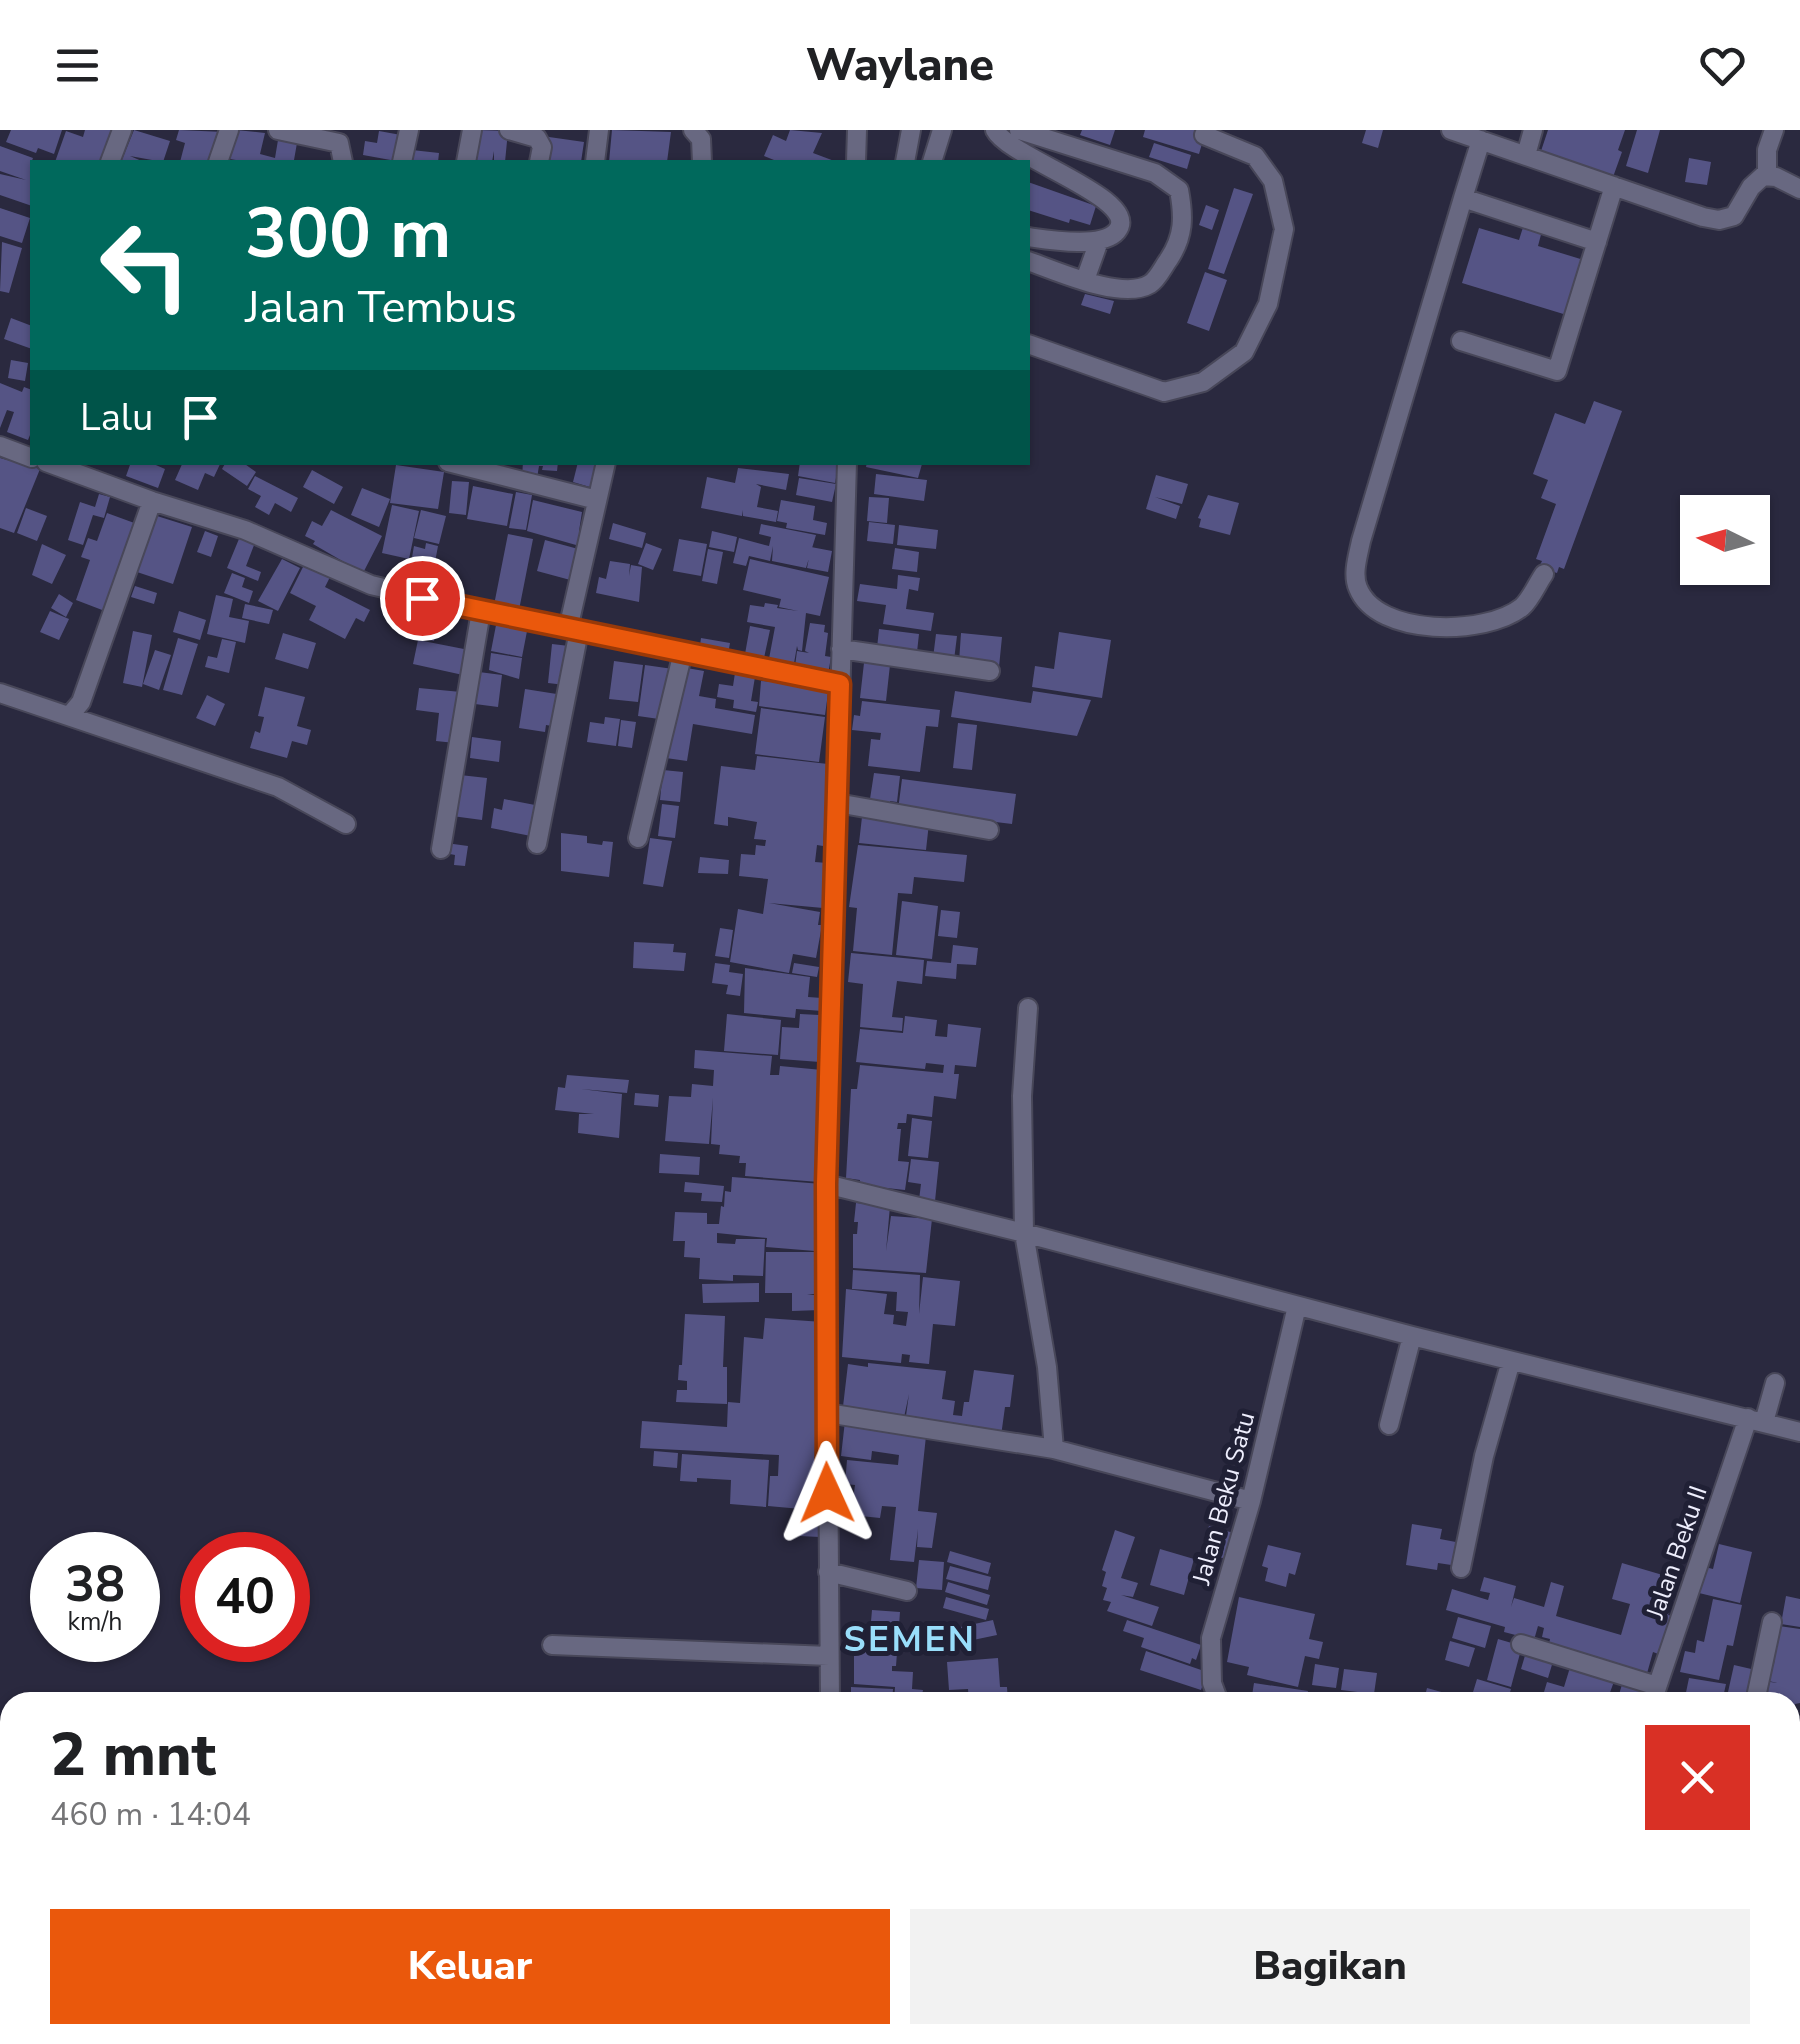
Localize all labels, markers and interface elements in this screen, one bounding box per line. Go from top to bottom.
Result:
text: Waylane [806,35,994,96]
icon: menu [50,38,105,93]
icon: heart [1695,38,1750,93]
text: 300 m [245,186,451,282]
icon: left [80,200,210,330]
text: Jalan Tembus [245,277,517,338]
icon: arrive [173,390,228,445]
text: Lalu [80,392,153,443]
north arrow [1680,495,1770,585]
map controls [1680,495,1770,585]
pin [380,556,465,641]
icon: arrive [395,571,450,626]
street label: Jalan Beku Satu [1184,1408,1263,1589]
position arrow [775,1441,879,1545]
street label: Jalan Beku II [1638,1481,1716,1624]
speed limit sign: 40 [180,1532,310,1662]
text: 38 [65,1550,125,1619]
text: km/h [67,1605,123,1639]
district label: SEMEN [844,1616,976,1663]
text: 2 mnt [50,1714,216,1796]
button: close [1645,1725,1750,1830]
text: 460 m · 14:04 [50,1793,251,1836]
button: Keluar [50,1909,890,2024]
button: Bagikan [910,1909,1750,2024]

